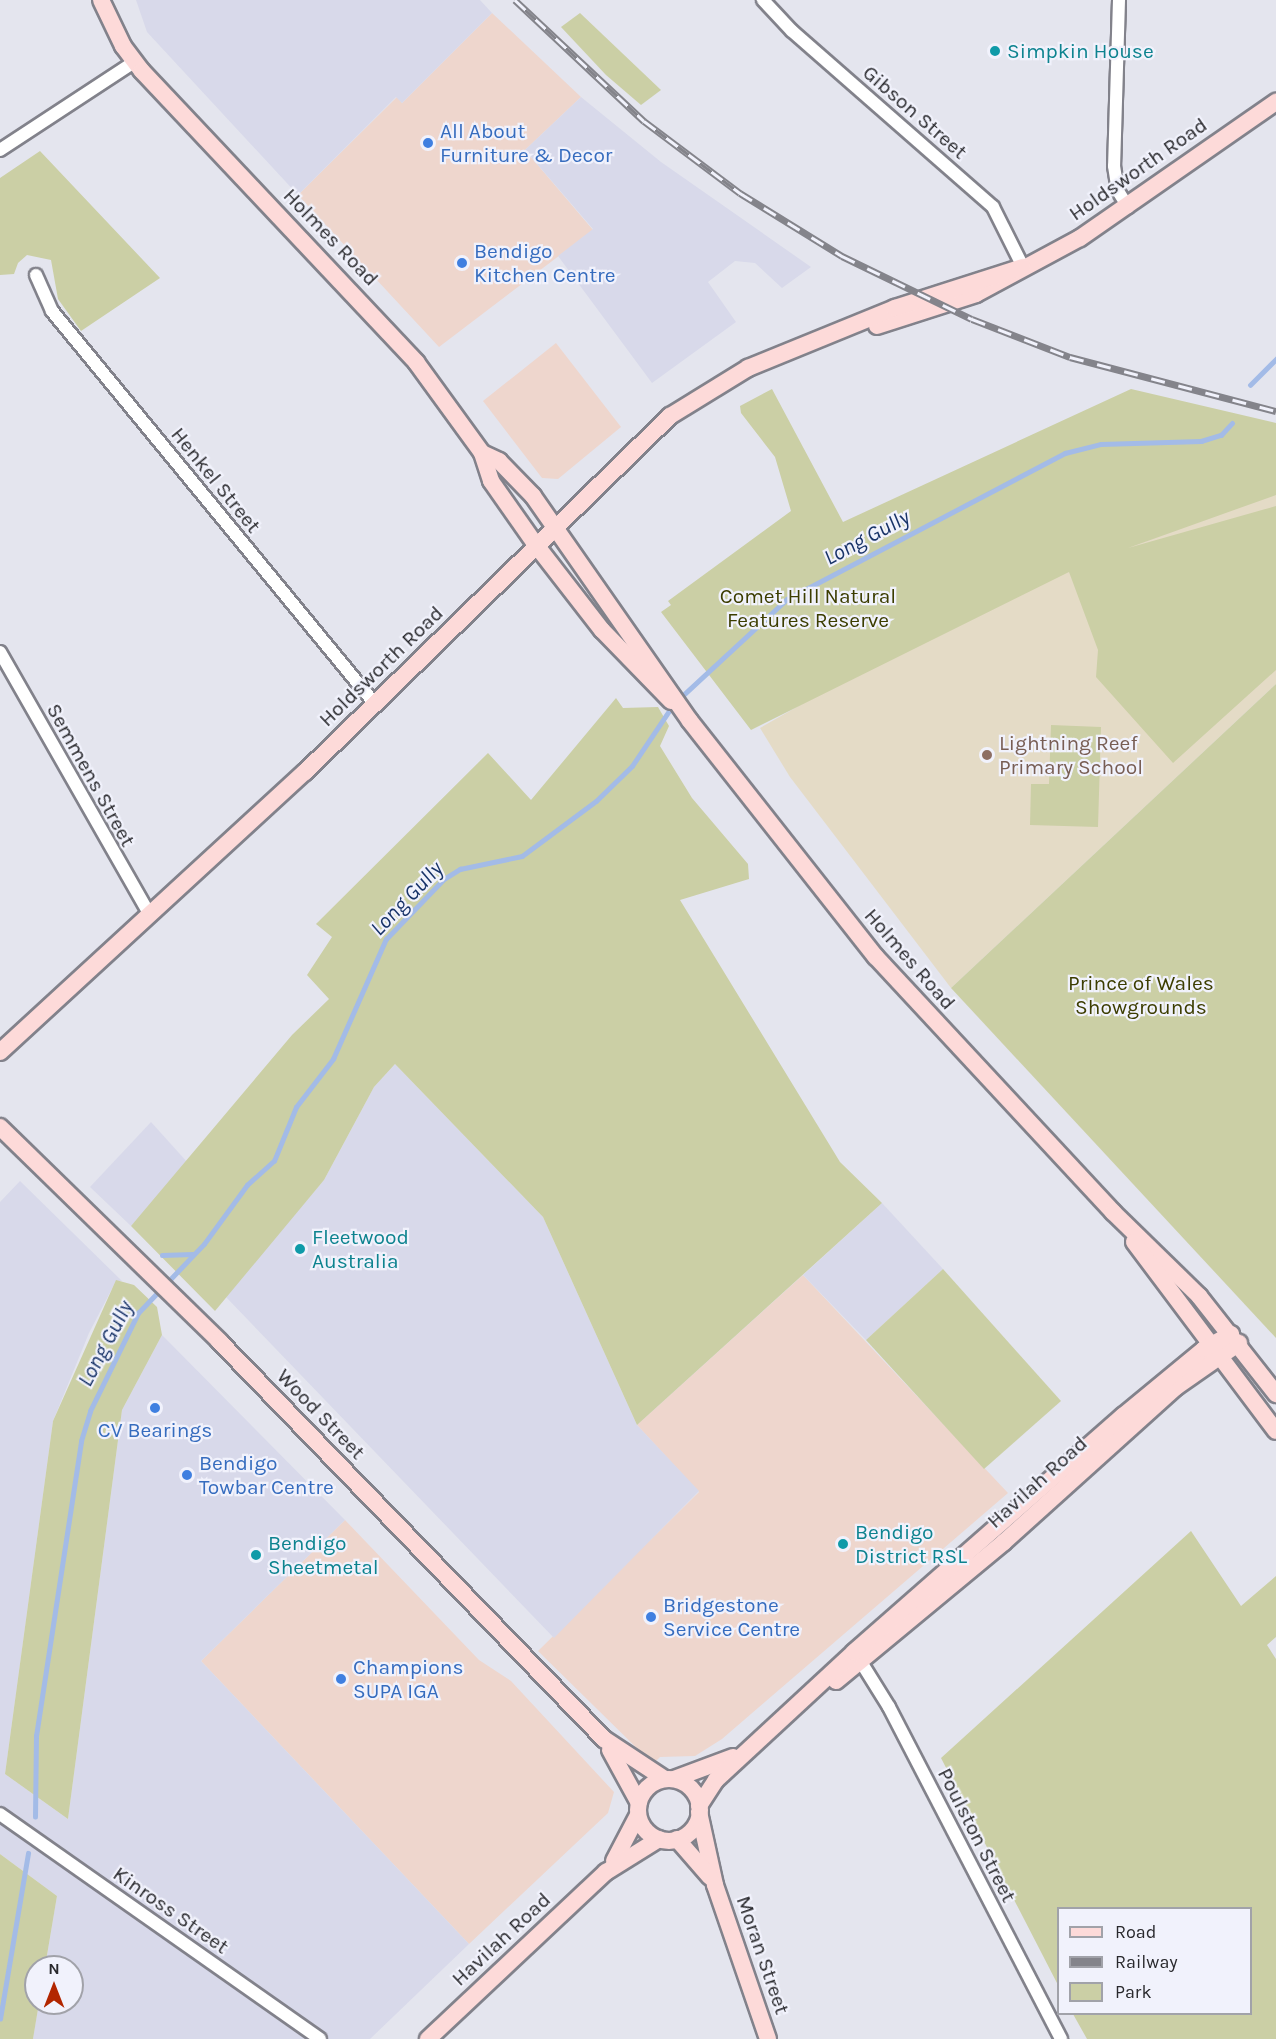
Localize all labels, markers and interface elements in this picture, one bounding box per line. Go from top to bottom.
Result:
place label: Simpkin House [1007,38,1154,64]
marker: Simpkin House [988,44,1002,58]
street label: Gibson Street [858,60,972,164]
street label: Holdsworth Road [1064,112,1212,226]
place label: All About Furniture & Decor [440,118,612,168]
marker: All About Furniture & Decor [421,136,435,150]
street label: Holmes Road [278,183,384,291]
place label: Bendigo Kitchen Centre [474,238,615,288]
marker: Bendigo Kitchen Centre [455,256,469,270]
street label: Henkel Street [166,422,266,538]
water label: Long Gully [820,504,914,572]
park label: Comet Hill Natural Features Reserve [720,583,896,633]
street label: Holdsworth Road [314,600,448,732]
street label: Semmens Street [41,699,141,851]
place label: Lightning Reef Primary School [999,730,1143,780]
marker: Lightning Reef Primary School [980,748,994,762]
water label: Long Gully [365,856,449,942]
street label: Holmes Road [859,903,961,1015]
park label: Prince of Wales Showgrounds [1068,970,1214,1020]
place label: Fleetwood Australia [312,1224,409,1274]
marker: Fleetwood Australia [293,1242,307,1256]
water label: Long Gully [72,1297,140,1391]
street label: Wood Street [272,1363,370,1465]
marker: CV Bearings [148,1401,162,1415]
place label: CV Bearings [98,1417,212,1443]
street label: Havilah Road [982,1431,1092,1533]
place label: Bendigo Towbar Centre [199,1450,334,1500]
marker: Bendigo Towbar Centre [180,1468,194,1482]
place label: Bendigo District RSL [855,1519,967,1569]
place label: Bendigo Sheetmetal [268,1530,379,1580]
marker: Bendigo District RSL [836,1537,850,1551]
marker: Bendigo Sheetmetal [249,1548,263,1562]
place label: Bridgestone Service Centre [663,1592,800,1642]
marker: Bridgestone Service Centre [644,1610,658,1624]
place label: Champions SUPA IGA [353,1654,463,1704]
marker: Champions SUPA IGA [334,1672,348,1686]
street label: Poulston Street [932,1764,1022,1906]
street label: Kinross Street [108,1861,234,1959]
street label: Havilah Road [446,1887,556,1991]
street label: Moran Street [731,1892,795,2018]
legend [1057,1907,1252,2015]
text: Road [1115,1921,1156,1943]
text: Railway [1115,1951,1178,1973]
north arrow [24,1955,84,2015]
text: N [48,1959,60,1978]
text: Park [1115,1981,1152,2003]

